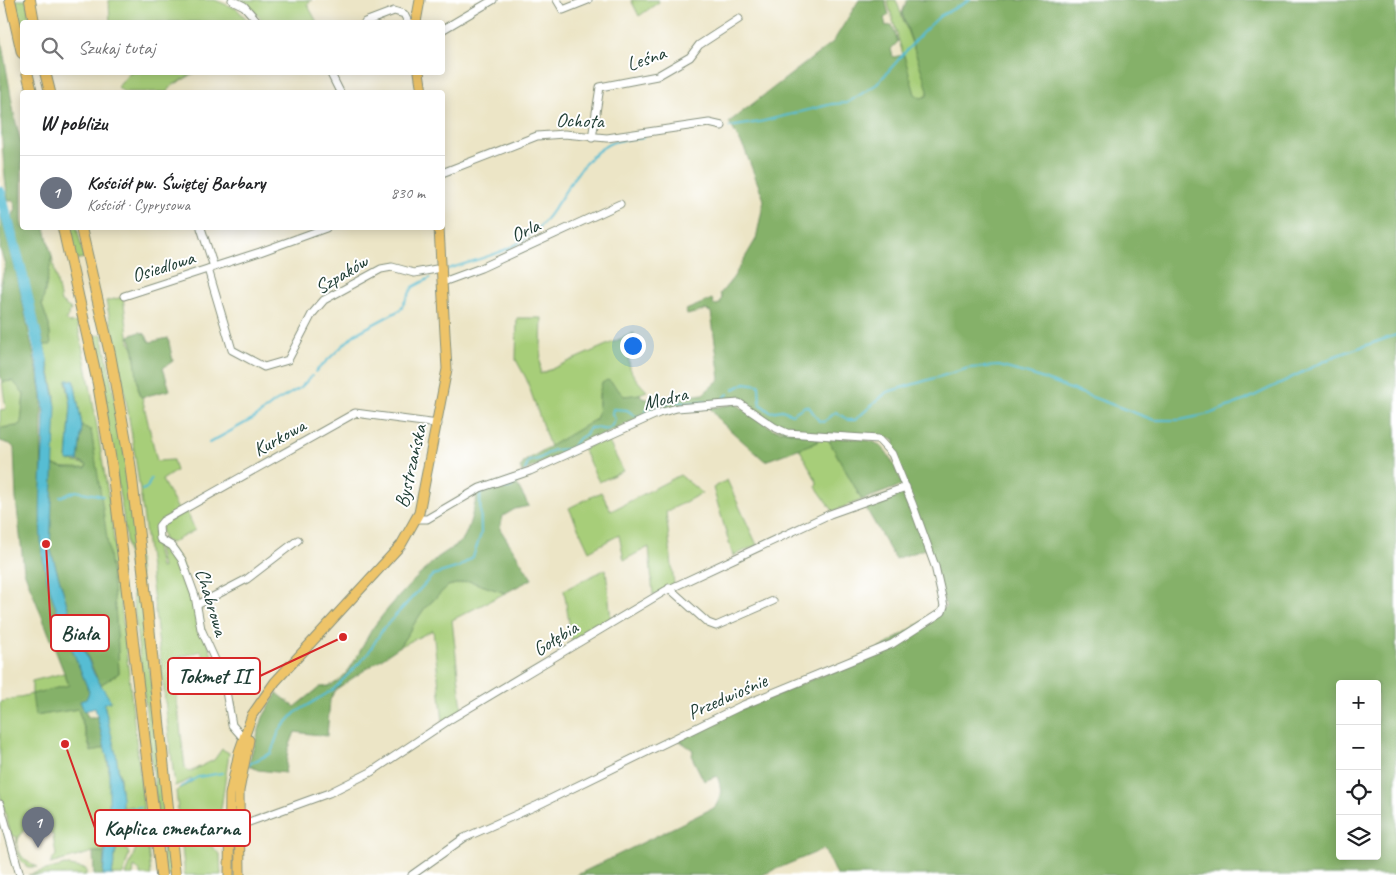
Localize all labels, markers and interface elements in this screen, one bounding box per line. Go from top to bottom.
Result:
search box [20,20,445,75]
icon: search [38,34,66,62]
text: Szukaj tutaj [78,36,155,60]
street label: Leśna [623,40,670,77]
street label: Ochota [556,107,606,134]
text: W pobliżu [40,110,107,136]
text: Kościół pw. Świętej Barbary [87,171,265,195]
text: 1 [52,183,60,203]
text: 830 m [391,183,425,203]
text: Kościół · Cyprysowa [87,195,190,215]
street label: Orla [507,212,545,248]
street label: Osiedlowa [129,245,199,288]
street label: Szpaków [310,248,374,300]
your location [620,333,646,359]
street label: Modra [641,381,692,416]
street label: Kurkowa [249,412,311,462]
street label: Bystrzańska [389,421,432,510]
street label: Chabrowa [189,566,234,640]
street label: Gołębia [528,614,584,662]
callout: Biała [51,615,109,651]
text: Biała [61,620,101,646]
callout: Tokmet II [168,658,260,694]
text: Tokmet II [178,663,255,689]
street label: Przedwiośnie [684,667,772,725]
map controls [1336,680,1381,860]
button: + [1336,680,1381,725]
button: − [1336,725,1381,770]
button: locate [1336,770,1381,815]
pin: 1 [22,807,54,848]
callout: Kaplica cmentarna [95,810,250,846]
text: Kaplica cmentarna [104,815,242,841]
button: layers [1336,815,1381,860]

